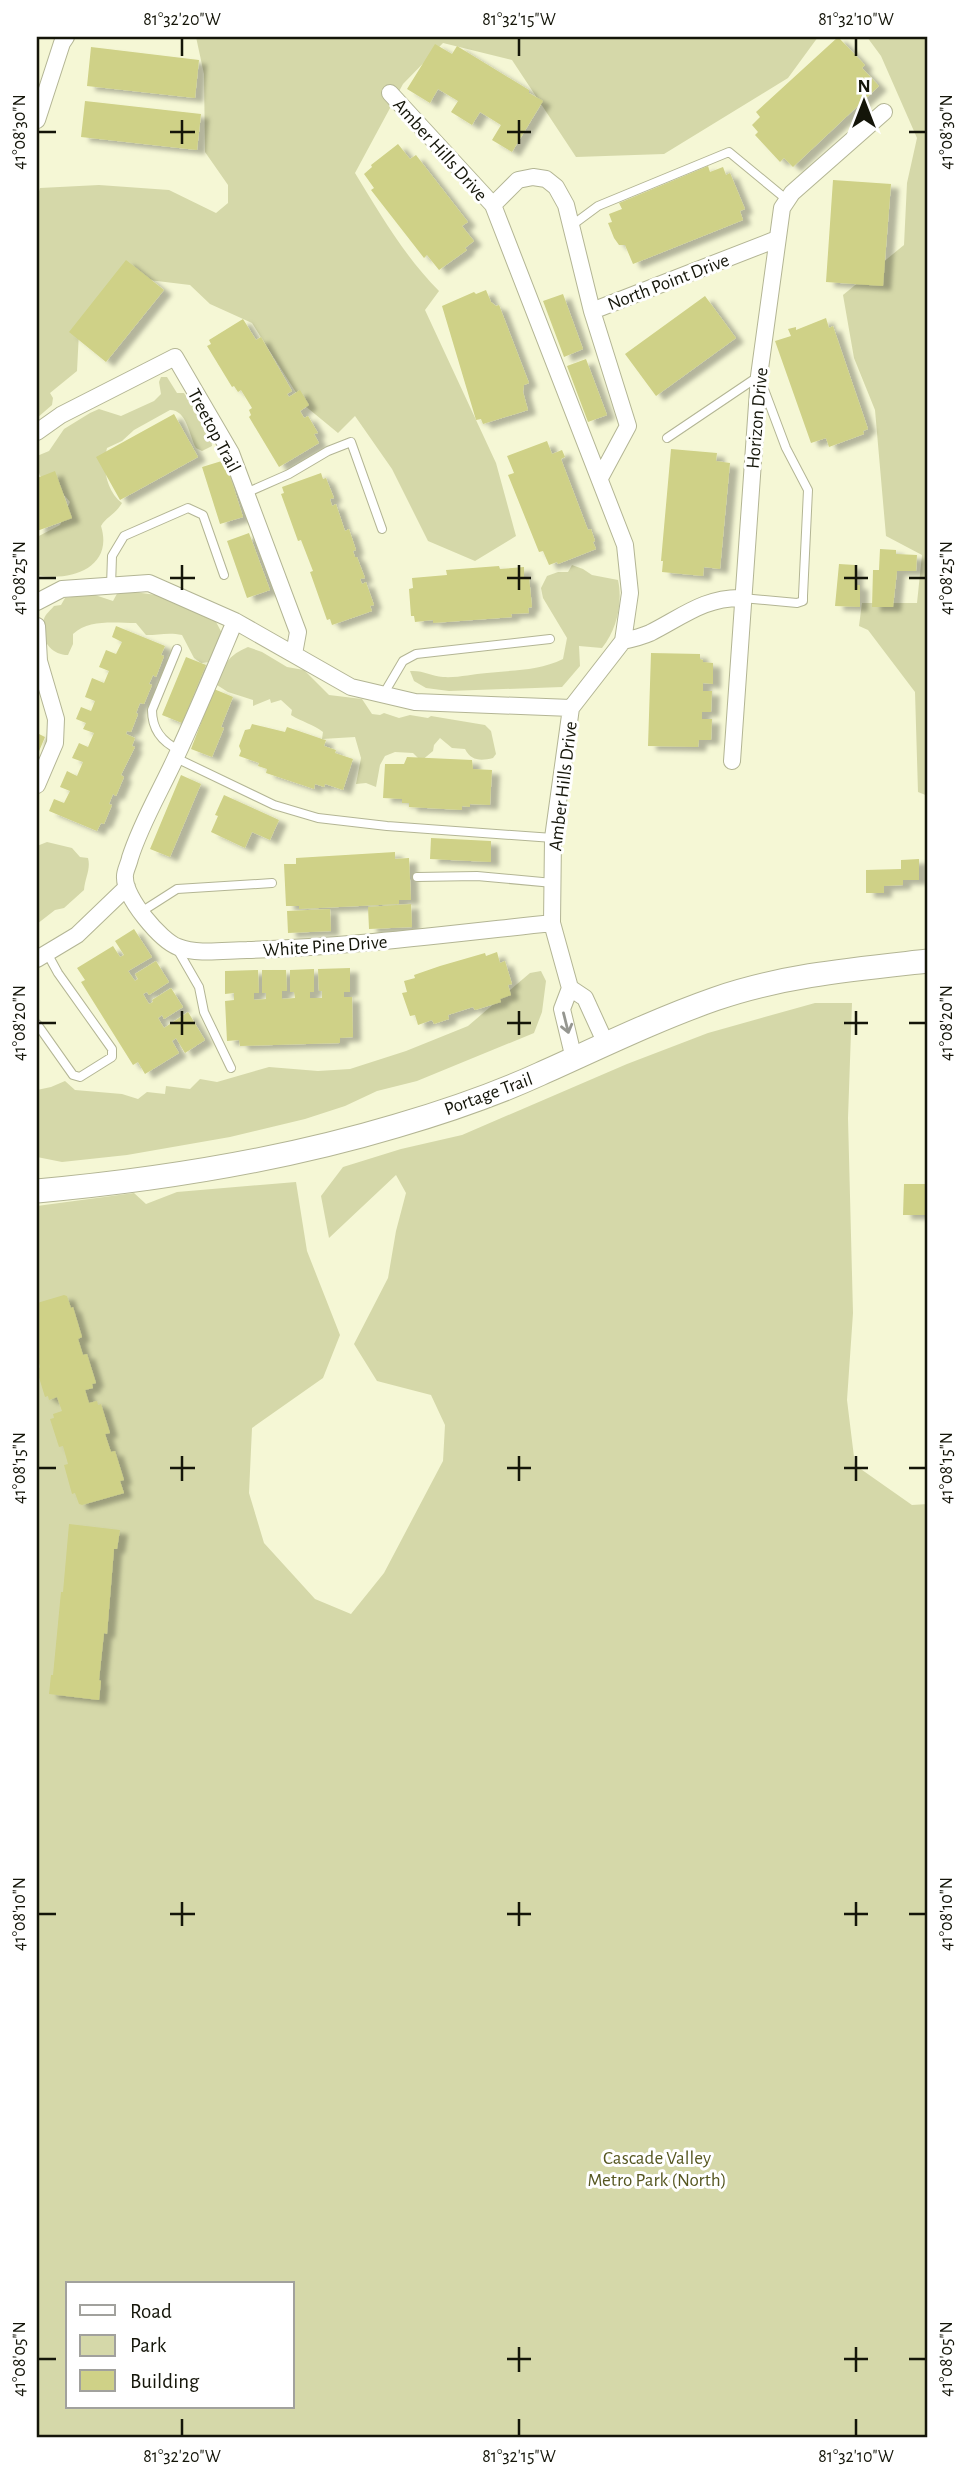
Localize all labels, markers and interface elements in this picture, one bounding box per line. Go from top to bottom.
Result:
text: 81°32'20"W [143,11,221,29]
text: 81°32'15"W [482,11,556,29]
text: 81°32'10"W [818,11,894,29]
north arrow [828,66,898,136]
text: N [857,77,871,96]
text: 41°08'30"N [11,94,29,170]
text: 41°08'30"N [938,94,956,170]
street label: Amber Hills Drive [389,95,491,205]
street label: North Point Drive [605,251,732,314]
street label: Horizon Drive [744,367,771,470]
street label: Treetop Trail [184,386,244,476]
text: 41°08'25"N [11,541,29,615]
text: 41°08'25"N [938,541,956,615]
street label: Amber Hills Drive [546,720,581,852]
street label: White Pine Drive [262,933,388,960]
text: 41°08'20"N [11,985,29,1061]
text: 41°08'20"N [938,985,956,1061]
one-way arrow [560,1011,573,1034]
street label: Portage Trail [442,1070,535,1119]
text: 41°08'15"N [11,1432,29,1504]
text: 41°08'15"N [938,1432,956,1504]
text: 41°08'10"N [11,1877,29,1951]
text: 41°08'10"N [938,1877,956,1951]
park label: Cascade Valley Metro Park (North) [587,2149,727,2190]
legend [66,2282,294,2408]
text: Road [130,2301,172,2322]
text: 41°08'05"N [11,2321,29,2397]
text: 41°08'05"N [938,2321,956,2397]
text: Park [130,2335,167,2356]
text: Building [130,2371,200,2392]
text: 81°32'20"W [143,2448,221,2466]
text: 81°32'15"W [482,2448,556,2466]
text: 81°32'10"W [818,2448,894,2466]

